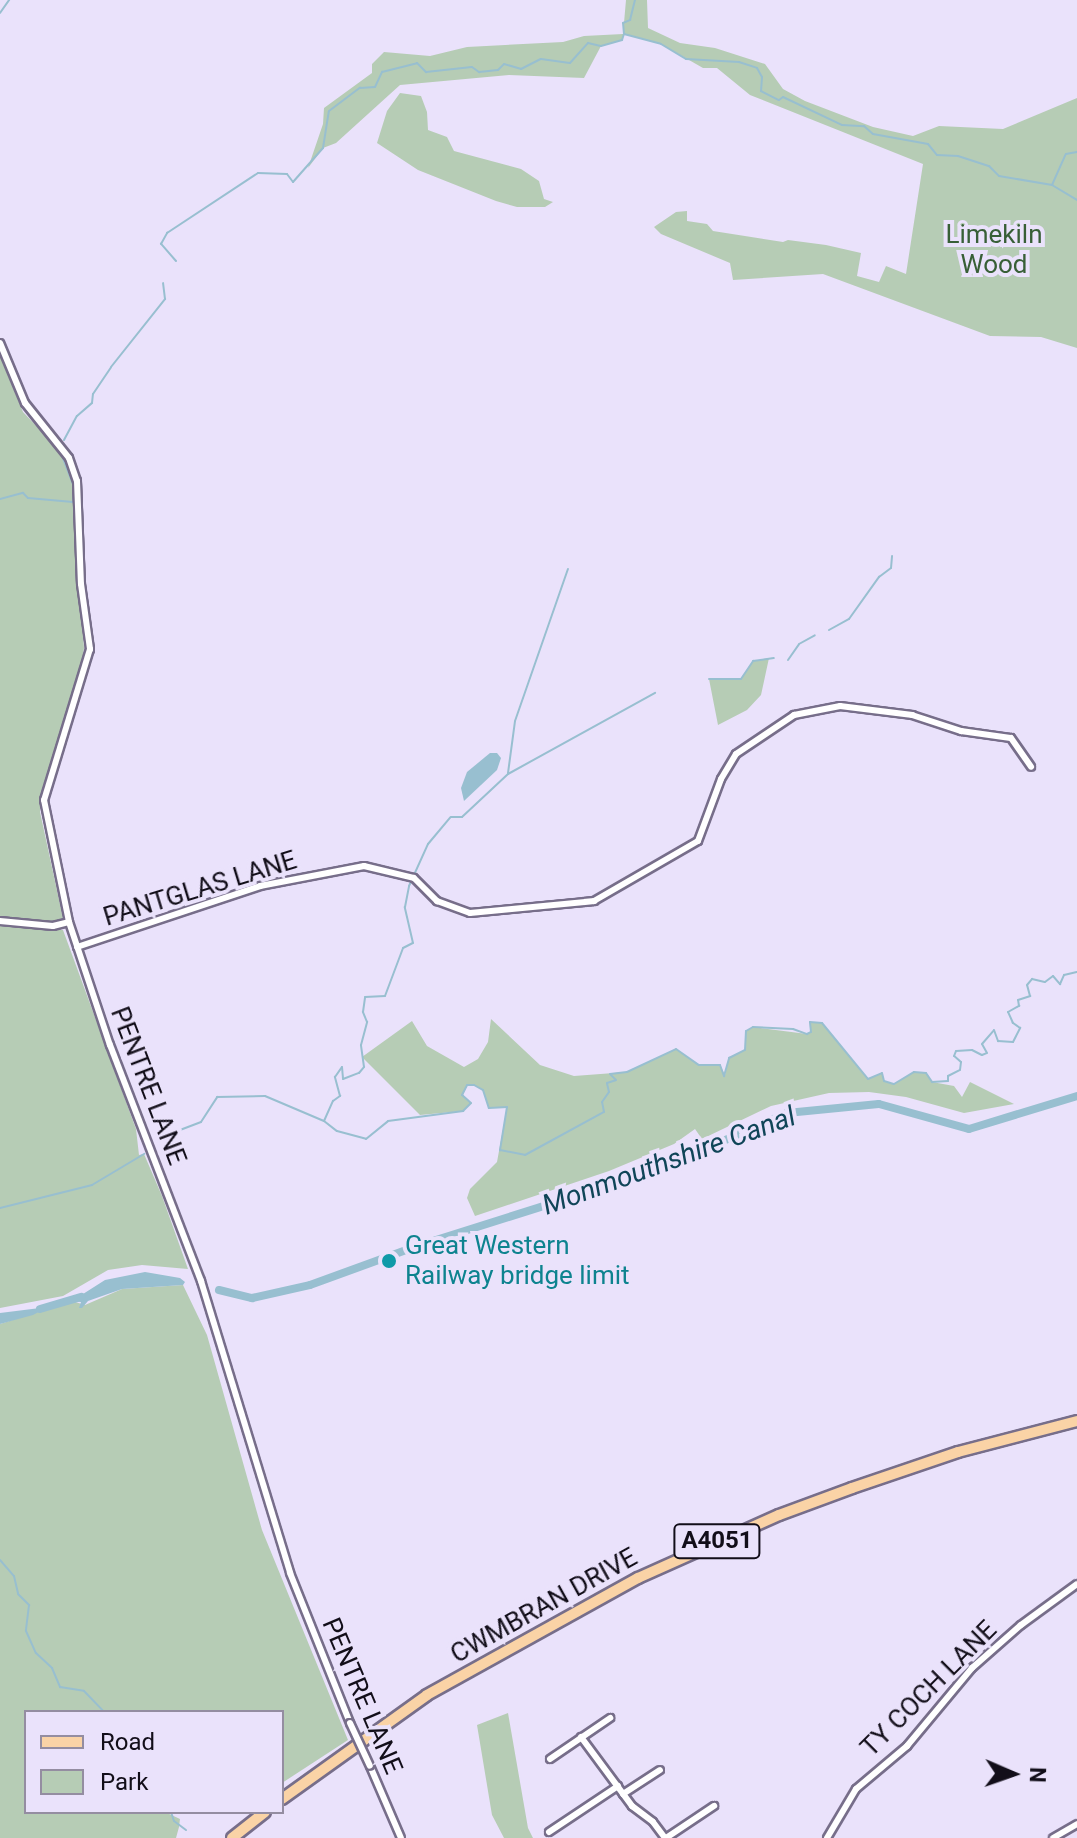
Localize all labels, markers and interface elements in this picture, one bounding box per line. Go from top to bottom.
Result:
park label: Limekiln Wood [945,219,1043,280]
street label: PANTGLAS LANE [100,845,300,933]
street label: PENTRE LANE [104,1003,192,1169]
water label: Monmouthshire Canal [538,1100,800,1222]
place label: Great Western Railway bridge limit [405,1230,630,1292]
marker: Great Western Railway bridge limit [380,1252,398,1270]
road number: A4051 [673,1521,761,1561]
street label: CWMBRAN DRIVE [445,1542,643,1670]
street label: PENTRE LANE [315,1613,409,1779]
street label: TY COCH LANE [855,1615,1003,1763]
legend [24,1710,284,1814]
text: Road [100,1728,155,1756]
north arrow [973,1734,1053,1814]
text: N [1025,1767,1050,1783]
text: Park [100,1768,148,1796]

